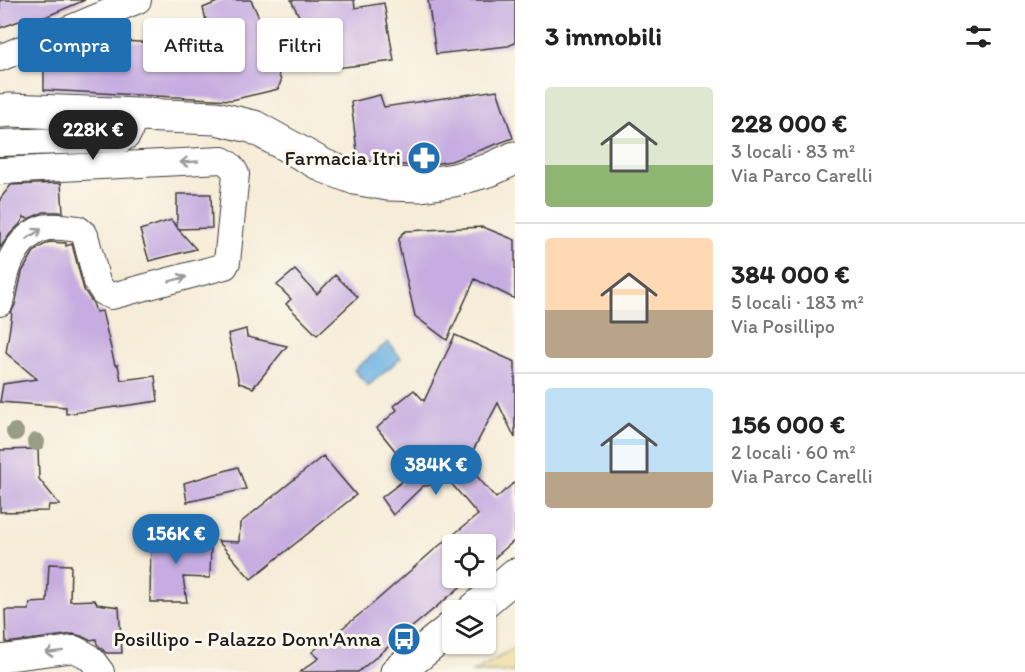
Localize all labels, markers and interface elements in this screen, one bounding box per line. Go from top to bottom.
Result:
chip: Compra [18,18,131,72]
chip: Affitta [143,18,245,72]
chip: Filtri [257,18,343,72]
text: 3 immobili [545,20,662,52]
icon: filters [962,20,995,53]
text: 228 000 € [731,107,847,139]
pin: 228K € [44,110,142,161]
icon: home [593,111,665,183]
text: 228K € [63,117,123,141]
text: 3 locali · 83 m² [731,139,855,163]
pharmacy icon: Farmacia Itri [406,140,442,176]
place label: Farmacia Itri [285,145,401,170]
one-way arrow [180,156,200,167]
text: Via Parco Carelli [731,163,873,187]
one-way arrow [25,228,42,241]
text: 384 000 € [731,258,850,290]
icon: home [593,262,665,334]
one-way arrow [168,272,187,284]
text: 5 locali · 183 m² [731,290,864,314]
text: Via Posillipo [731,314,835,338]
text: 156 000 € [731,408,845,440]
icon: home [593,412,665,484]
text: 2 locali · 60 m² [731,440,856,464]
pin: 384K € [387,445,485,496]
text: 384K € [405,452,467,476]
text: Via Parco Carelli [731,464,873,488]
pin: 156K € [127,514,225,565]
text: 156K € [146,521,206,545]
map controls [442,534,496,654]
button: locate [442,534,496,588]
button: layers [442,600,496,654]
bus stop icon: Posillipo - Palazzo Donn'Anna [386,621,422,657]
place label: Posillipo - Palazzo Donn'Anna [114,626,381,651]
one-way arrow [45,646,65,657]

